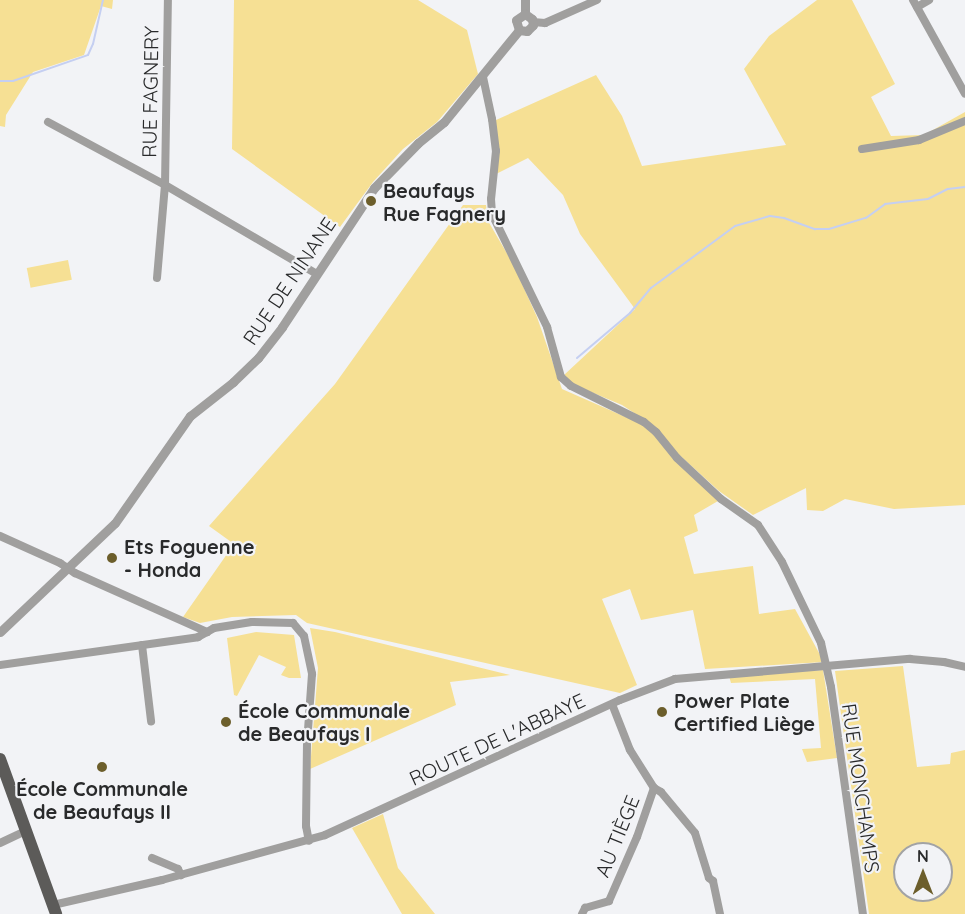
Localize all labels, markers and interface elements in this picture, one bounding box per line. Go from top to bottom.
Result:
street label: RUE FAGNERY [137,26,163,158]
place label: Beaufays Rue Fagnery [383,178,506,225]
marker: Beaufays Rue Fagnery [364,194,378,208]
street label: RUE DE NINANE [238,213,340,349]
place label: Ets Foguenne - Honda [124,534,254,581]
marker: Ets Foguenne - Honda [105,551,119,565]
street label: ROUTE DE L'ABBAYE [405,688,589,790]
place label: Power Plate Certified Liège [674,688,815,735]
place label: École Communale de Beaufays I [238,698,410,745]
street label: RUE MONCHAMPS [837,702,885,874]
marker: Power Plate Certified Liège [655,705,669,719]
marker: École Communale de Beaufays I [219,715,233,729]
marker: École Communale de Beaufays II [95,760,109,774]
place label: École Communale de Beaufays II [16,776,188,823]
street label: AU TIÈGE [590,792,644,880]
north arrow [893,842,953,902]
text: N [917,846,929,866]

